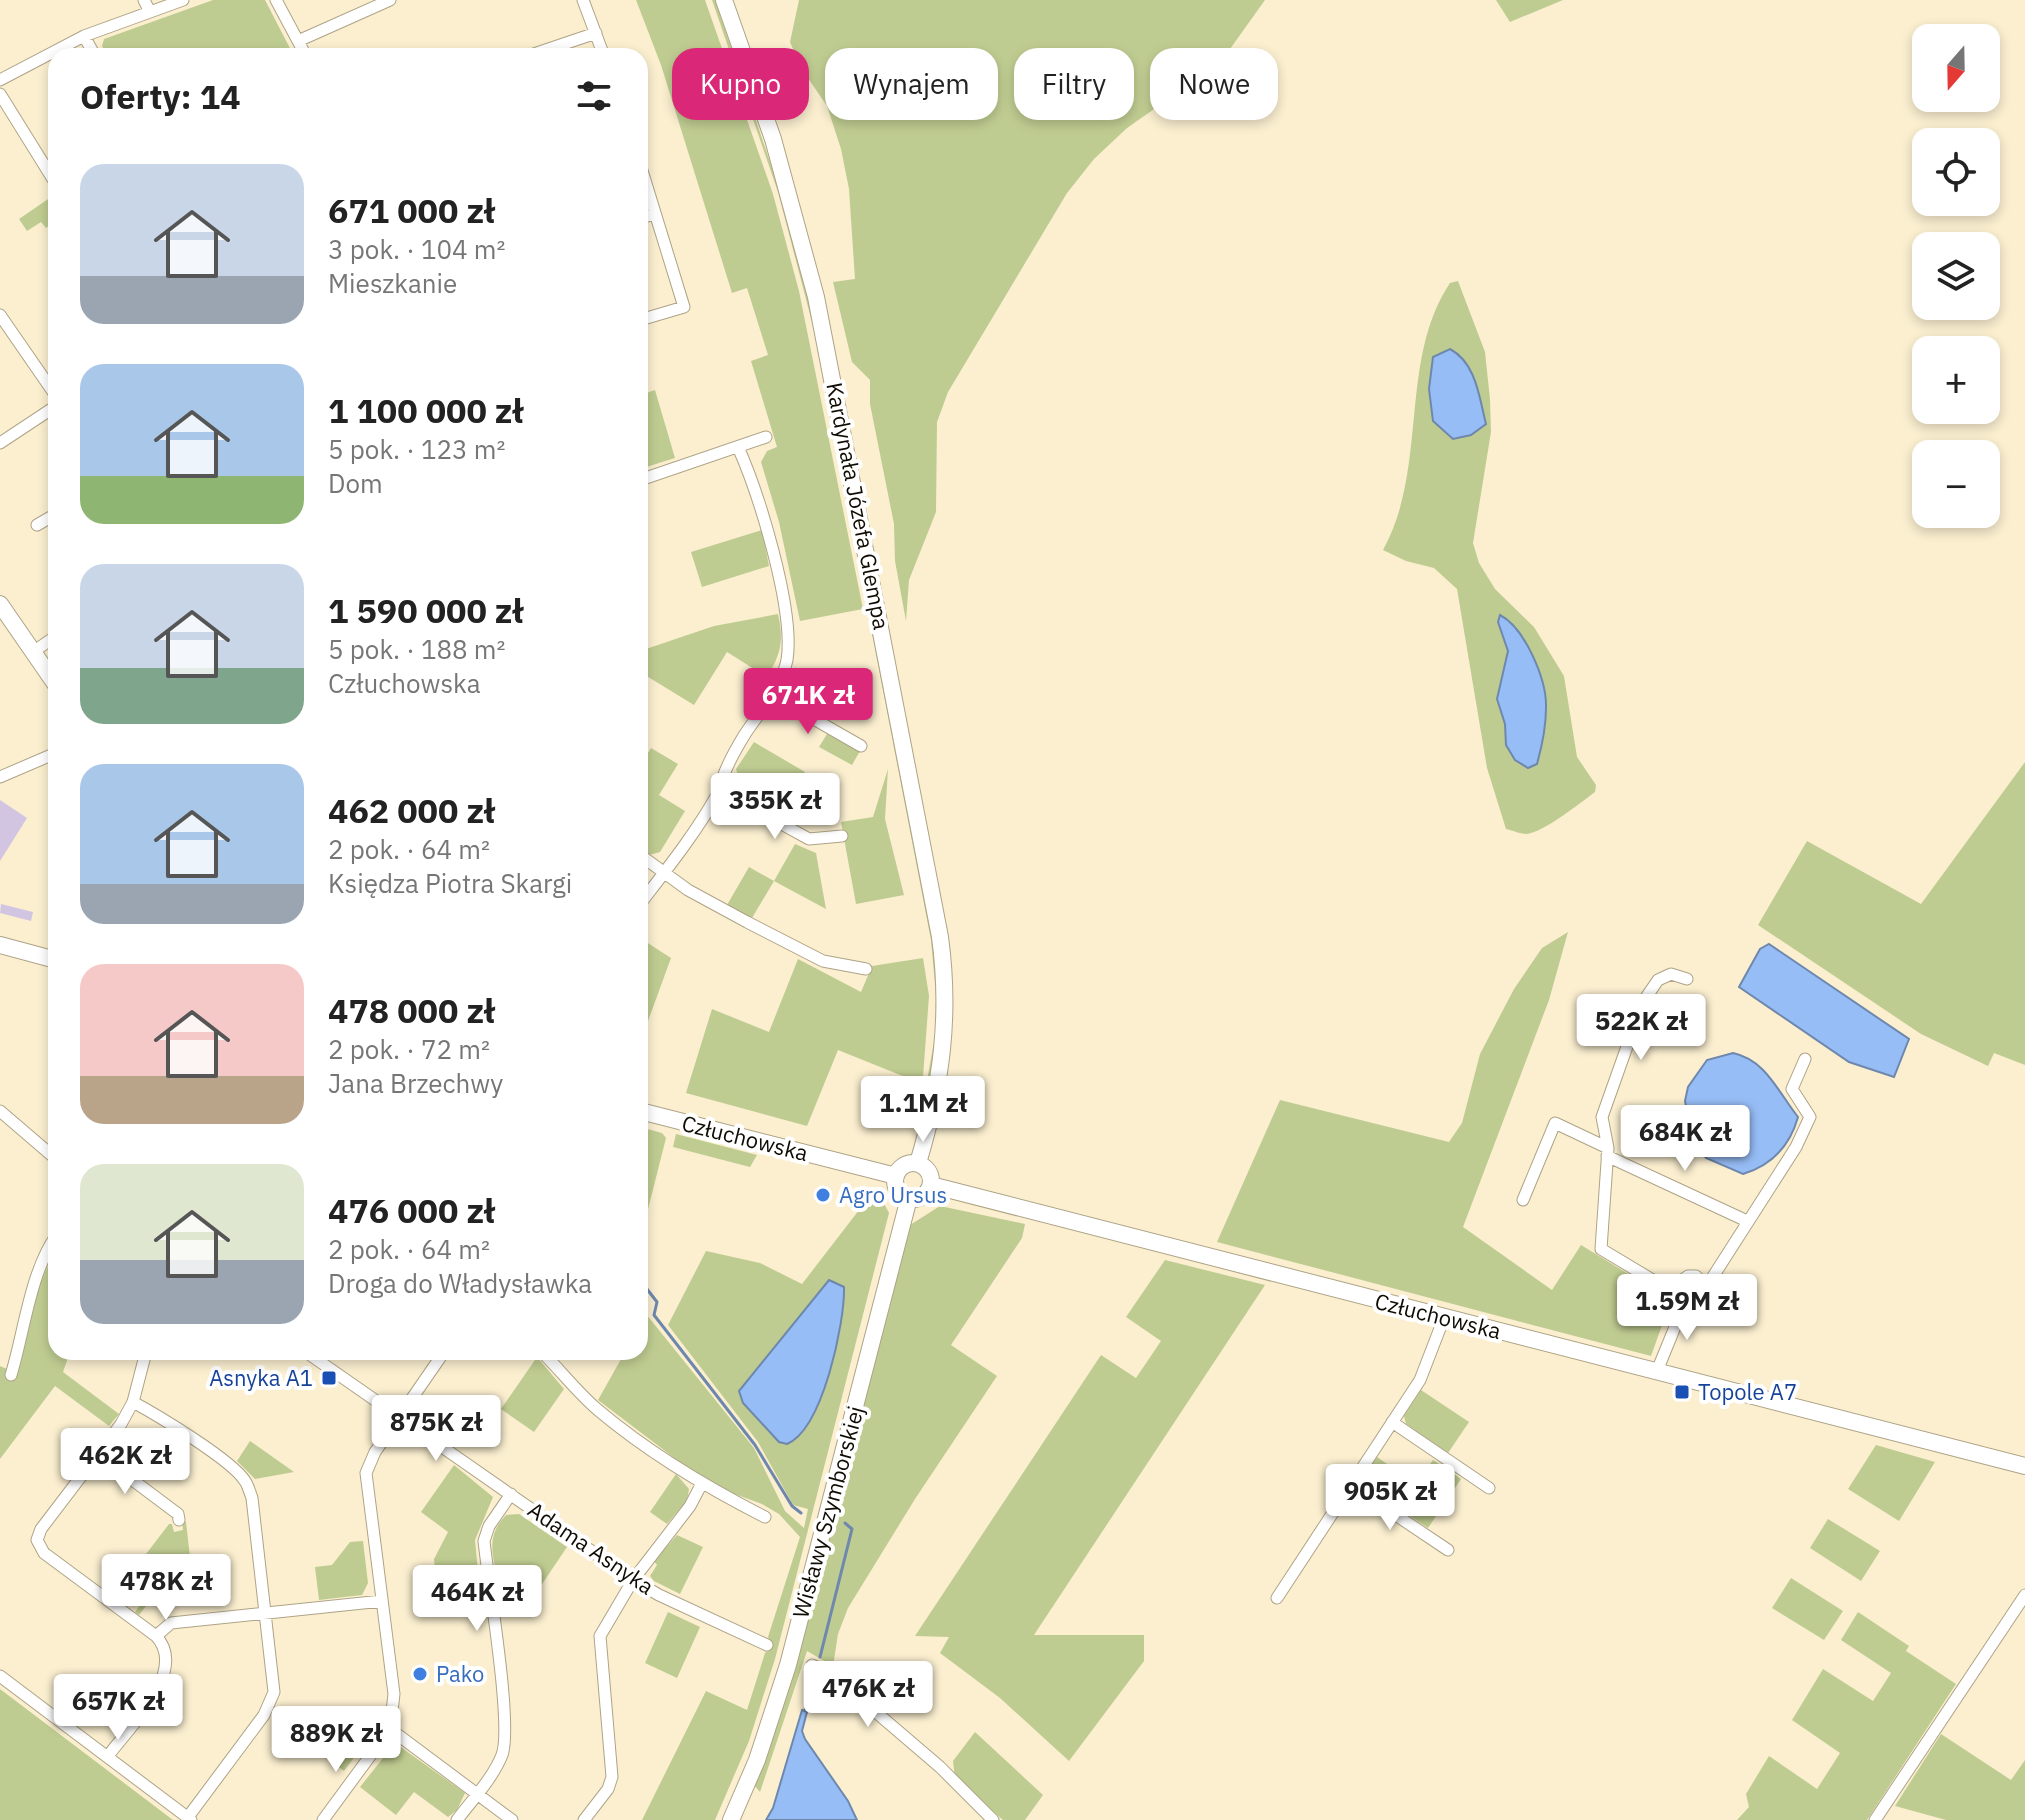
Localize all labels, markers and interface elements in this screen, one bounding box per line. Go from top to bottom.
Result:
north arrow [1912,24,2000,112]
map controls [1912,24,2000,528]
chip: Kupno [672,48,809,120]
chip: Wynajem [825,48,998,120]
chip: Filtry [1014,48,1134,120]
chip: Nowe [1150,48,1278,120]
text: Oferty: 14 [80,74,241,118]
icon: filters [572,74,616,118]
button: locate [1912,128,2000,216]
text: 671 000 zł [328,188,495,232]
icon: home [144,196,240,292]
text: 3 pok. · 104 m² [328,232,506,266]
button: layers [1912,232,2000,320]
text: Mieszkanie [328,266,457,300]
button: + [1912,336,2000,424]
street label: Kardynała Józefa Glempa [820,380,897,632]
text: 1 100 000 zł [328,388,523,432]
icon: home [144,396,240,492]
text: 5 pok. · 123 m² [328,432,506,466]
button: − [1912,440,2000,528]
text: Dom [328,466,383,500]
text: 1 590 000 zł [328,588,523,632]
icon: home [144,596,240,692]
text: 5 pok. · 188 m² [328,632,506,666]
text: Człuchowska [328,666,481,700]
pin: 671K zł [734,668,882,736]
text: 671K zł [762,677,854,711]
pin: 355K zł [701,773,849,841]
text: 355K zł [729,782,821,816]
text: 462 000 zł [328,788,495,832]
icon: home [144,796,240,892]
text: 2 pok. · 64 m² [328,832,490,866]
text: Księdza Piotra Skargi [328,866,572,900]
text: 478 000 zł [328,988,495,1032]
pin: 522K zł [1567,994,1715,1062]
icon: home [144,996,240,1092]
text: 522K zł [1595,1003,1687,1037]
text: 2 pok. · 72 m² [328,1032,490,1066]
text: Jana Brzechwy [328,1066,503,1100]
pin: 1.1M zł [849,1076,997,1144]
text: 1.1M zł [879,1085,967,1119]
pin: 684K zł [1611,1105,1759,1173]
street label: Człuchowska [679,1108,811,1167]
text: 684K zł [1639,1114,1731,1148]
place label: Agro Ursus [839,1180,947,1209]
marker: Agro Ursus [814,1186,832,1204]
text: 476 000 zł [328,1188,495,1232]
icon: home [144,1196,240,1292]
text: 2 pok. · 64 m² [328,1232,490,1266]
text: Droga do Władysławka [328,1266,592,1300]
pin: 1.59M zł [1604,1274,1770,1342]
text: 1.59M zł [1635,1283,1739,1317]
street label: Człuchowska [1372,1286,1504,1345]
place label: Asnyka A1 [209,1363,313,1392]
marker: Asnyka A1 [320,1369,338,1387]
place label: Topole A7 [1698,1377,1797,1406]
marker: Topole A7 [1673,1383,1691,1401]
pin: 875K zł [362,1395,510,1463]
street label: Wisławy Szymborskiej [785,1403,870,1621]
text: 875K zł [390,1404,482,1438]
pin: 462K zł [51,1428,199,1496]
text: 462K zł [79,1437,171,1471]
pin: 905K zł [1316,1464,1464,1532]
text: 905K zł [1344,1473,1436,1507]
street label: Adama Asnyka [523,1495,660,1601]
pin: 478K zł [92,1554,240,1622]
text: 478K zł [120,1563,212,1597]
pin: 464K zł [403,1565,551,1633]
text: 464K zł [431,1574,523,1608]
place label: Pako [436,1659,484,1688]
pin: 476K zł [794,1661,942,1729]
marker: Pako [411,1665,429,1683]
text: 476K zł [822,1670,914,1704]
pin: 657K zł [44,1674,192,1742]
text: 657K zł [72,1683,164,1717]
pin: 889K zł [262,1706,410,1774]
text: 889K zł [290,1715,382,1749]

